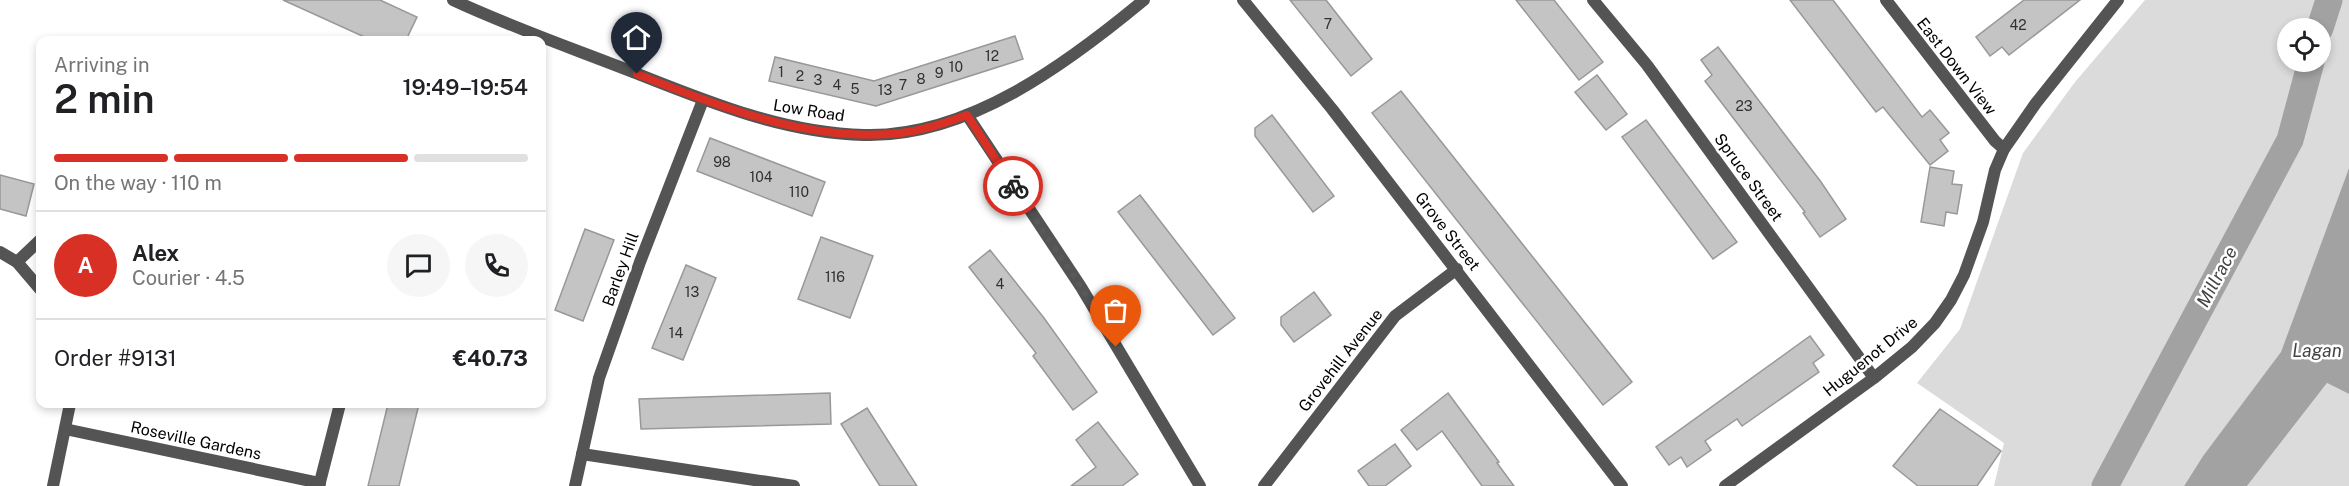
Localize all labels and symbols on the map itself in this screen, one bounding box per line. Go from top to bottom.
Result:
pin [611,12,662,74]
street label: East Down View [1913,14,2001,119]
house number: 7 [1324,16,1332,32]
house number: 42 [2009,17,2027,33]
house number: 12 [985,48,999,64]
house number: 10 [949,59,963,75]
house number: 1 [778,64,784,80]
house number: 9 [935,65,944,81]
house number: 2 [796,68,804,84]
house number: 8 [916,71,926,87]
house number: 3 [814,72,823,88]
house number: 4 [833,77,842,93]
house number: 7 [899,77,907,93]
house number: 5 [851,81,860,97]
house number: 13 [878,82,892,98]
street label: Low Road [772,95,846,126]
house number: 23 [1735,98,1753,114]
street label: Spruce Street [1710,130,1787,225]
house number: 98 [713,154,731,170]
courier [983,156,1043,216]
house number: 104 [749,169,773,185]
house number: 110 [789,184,809,200]
street label: Grove Street [1411,188,1484,274]
street label: Barley Hill [598,229,643,309]
water label: Millrace [2192,243,2241,311]
house number: 116 [825,269,845,285]
house number: 4 [996,276,1005,292]
house number: 13 [685,284,699,300]
pin [1090,285,1141,347]
street label: Grovehill Avenue [1294,305,1386,416]
street label: Huguenot Drive [1819,313,1921,400]
house number: 14 [669,325,683,341]
water label: Lagan [2292,340,2342,361]
street label: Roseville Gardens [129,417,263,464]

